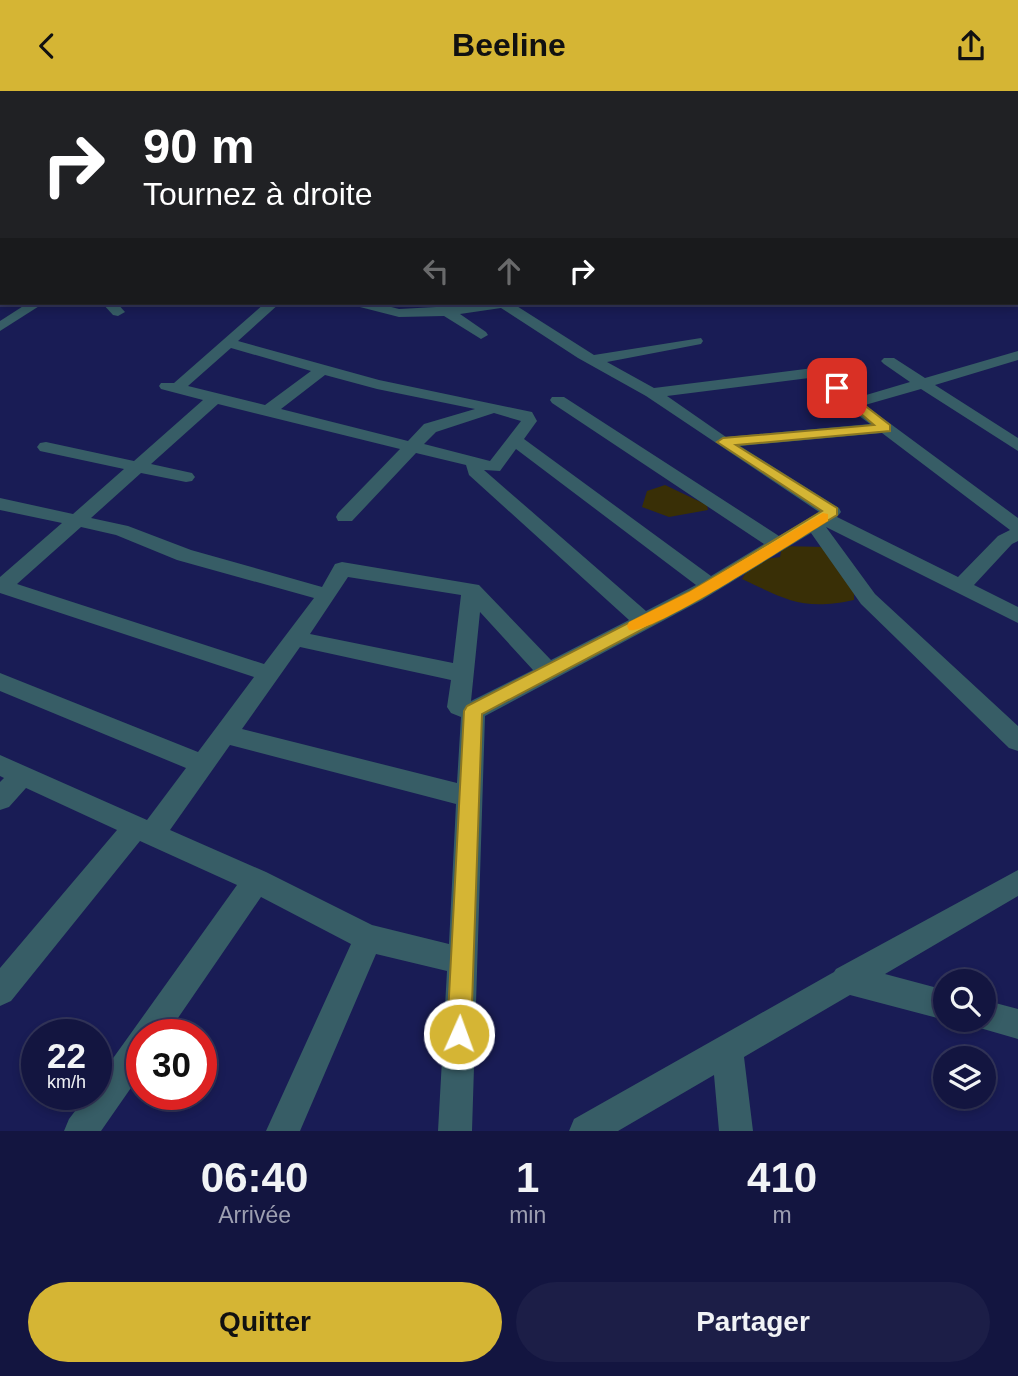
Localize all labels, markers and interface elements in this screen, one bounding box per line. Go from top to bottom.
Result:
icon: back [28,27,66,65]
text: Beeline [452,27,566,63]
icon: share [952,27,990,65]
icon: right [28,119,119,210]
text: 90 m [143,119,255,173]
text: Tournez à droite [143,176,372,212]
icon: left [417,252,455,290]
icon: ahead [490,252,528,290]
icon: right [563,252,601,290]
pin [807,358,867,418]
icon: arrive [818,369,856,407]
map controls [933,969,996,1109]
button: search [933,969,996,1032]
position arrow [422,997,496,1071]
speed limit sign: 30 [126,1019,217,1110]
text: 22 [47,1036,86,1075]
button: layers [933,1046,996,1109]
text: km/h [47,1072,86,1092]
text: 06:40 [201,1154,308,1201]
text: 1 [516,1154,539,1201]
text: 410 [747,1154,817,1201]
text: Arrivée [218,1202,291,1228]
text: min [509,1202,546,1228]
text: m [773,1202,792,1228]
button: Quitter [28,1282,502,1362]
button: Partager [516,1282,990,1362]

